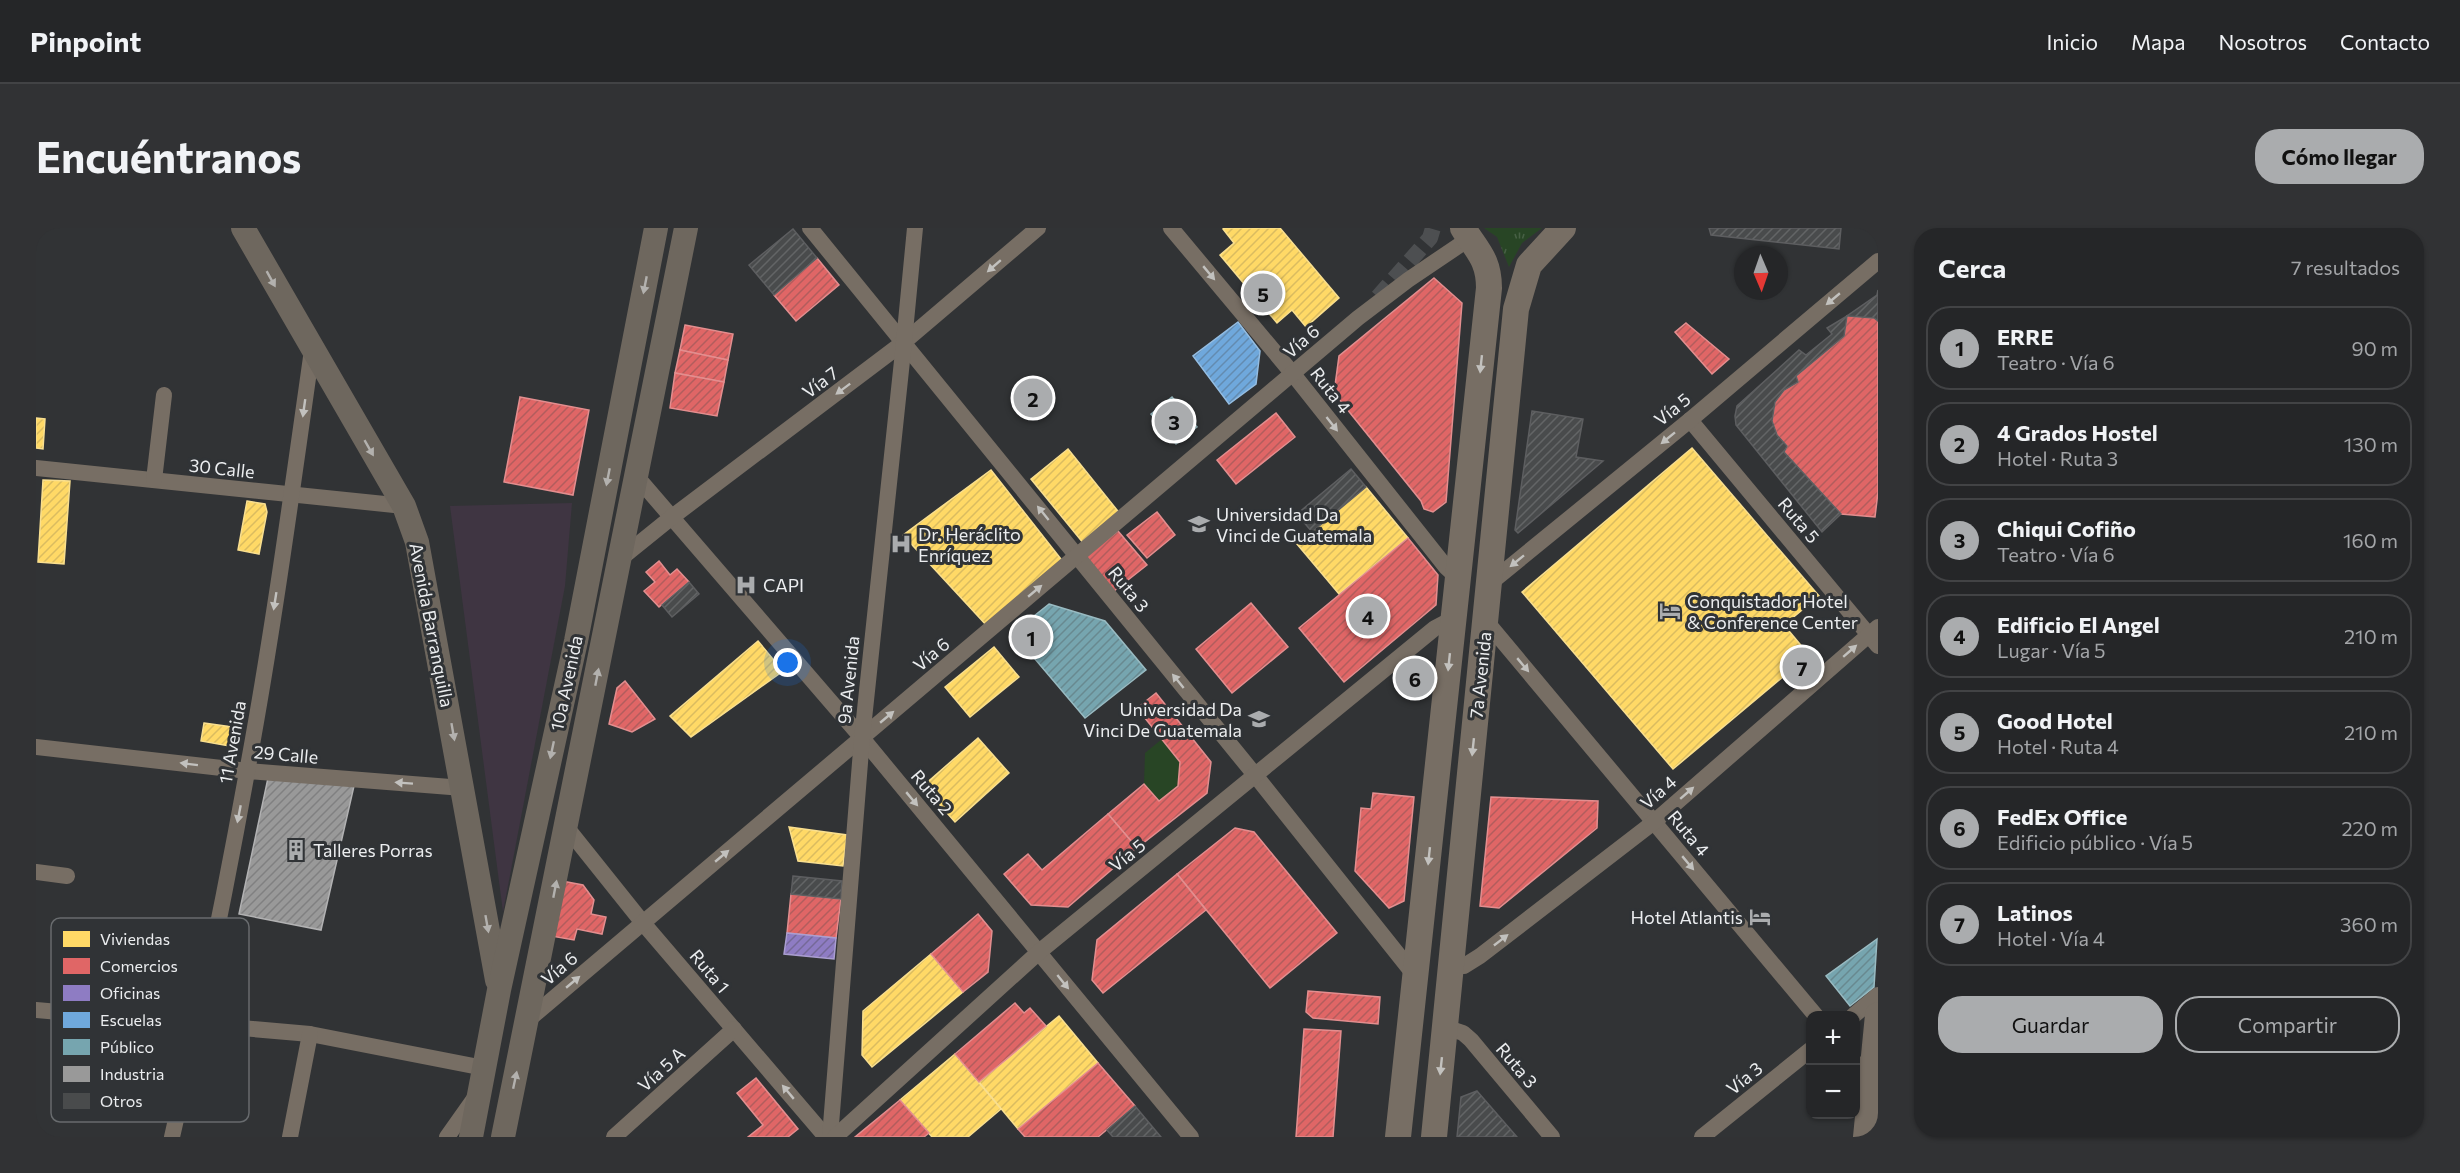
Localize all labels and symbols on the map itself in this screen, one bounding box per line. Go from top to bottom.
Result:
north arrow [1734,246,1788,300]
one-way arrow [987,259,1002,272]
one-way arrow [1202,265,1215,281]
pin: 5 [1244,270,1282,316]
one-way arrow [266,271,277,287]
one-way arrow [640,276,649,295]
one-way arrow [1826,292,1841,305]
street label: Vía 6 [1278,319,1324,363]
one-way arrow [1476,355,1486,374]
street label: Vía 7 [798,361,842,403]
street label: Ruta 4 [1306,362,1356,418]
pin: 2 [1014,376,1052,420]
one-way arrow [835,383,851,395]
street label: Vía 5 [1650,388,1694,430]
pin: 3 [1154,398,1194,444]
one-way arrow [299,399,308,418]
one-way arrow [1326,416,1339,432]
one-way arrow [1660,431,1676,444]
one-way arrow [364,440,374,457]
street label: 30 Calle [188,454,256,482]
one-way arrow [603,468,612,487]
street label: Ruta 5 [1774,493,1824,547]
place label: Universidad Da Vinci de Guatemala [1216,503,1372,546]
one-way arrow [1036,505,1049,521]
school or university icon: Universidad Da Vinci de Guatemala [1187,512,1211,536]
place label: Dr. Heráclito Enríquez [918,523,1021,566]
hospital icon: Dr. Heráclito Enríquez [889,532,913,556]
street label: Avenida Barranquilla [405,541,459,709]
one-way arrow [1509,555,1525,568]
street label: Ruta 3 [1104,562,1154,616]
hospital icon: CAPI [734,573,758,597]
place label: CAPI [763,574,804,596]
one-way arrow [1028,585,1043,598]
place label: Conquistador Hotel & Conference Center [1687,590,1858,633]
one-way arrow [270,592,279,611]
pin: 4 [1348,594,1388,638]
hotel icon: Conquistador Hotel & Conference Center [1658,599,1682,623]
pin: 1 [1012,614,1050,660]
street label: 7a Avenida [1465,631,1495,719]
street label: 10a Avenida [545,633,587,733]
street label: Vía 6 [908,633,954,675]
street label: 9a Avenida [832,635,864,725]
pin: 7 [1782,644,1822,690]
one-way arrow [1842,645,1857,658]
your location [773,648,802,677]
one-way arrow [1444,653,1454,672]
pin: 6 [1396,656,1434,700]
one-way arrow [1516,657,1529,673]
one-way arrow [593,667,602,686]
one-way arrow [1172,673,1185,689]
place label: Universidad Da Vinci De Guatemala [1083,698,1242,741]
street label: 11 Avenida [214,699,250,785]
school or university icon: Universidad Da Vinci De Guatemala [1247,707,1271,731]
one-way arrow [879,711,894,724]
one-way arrow [449,723,458,742]
one-way arrow [1468,737,1478,756]
street label: 29 Calle [253,740,319,768]
one-way arrow [546,741,556,759]
one-way arrow [180,759,199,769]
street label: Ruta 2 [907,765,957,819]
street label: Vía 4 [1636,770,1681,814]
one-way arrow [395,778,414,788]
one-way arrow [1679,787,1694,800]
one-way arrow [906,791,919,807]
one-way arrow [234,805,243,824]
street label: Ruta 4 [1664,806,1715,861]
street label: Vía 5 [1105,834,1149,876]
building icon: Talleres Porras [284,838,308,862]
place label: Talleres Porras [313,839,433,861]
one-way arrow [1424,847,1433,866]
one-way arrow [714,851,729,863]
one-way arrow [1682,855,1695,871]
one-way arrow [550,879,560,898]
hotel icon: Hotel Atlantis [1748,905,1772,929]
place label: Hotel Atlantis [1631,906,1743,928]
one-way arrow [483,915,492,934]
legend [51,918,249,1122]
text: Viviendas [100,929,170,948]
one-way arrow [1494,934,1509,946]
street label: Ruta 1 [686,945,734,997]
street label: Vía 6 [536,947,582,989]
text: Comercios [100,956,178,975]
one-way arrow [1057,974,1070,990]
one-way arrow [565,976,581,989]
text: Oficinas [100,983,160,1002]
text: Escuelas [100,1010,162,1029]
text: Público [100,1037,154,1056]
street label: Ruta 3 [1492,1038,1542,1092]
street label: Vía 5 A [633,1042,689,1096]
one-way arrow [1436,1057,1446,1076]
street label: Vía 3 [1722,1057,1766,1099]
text: Industria [100,1064,164,1083]
one-way arrow [511,1070,521,1089]
one-way arrow [782,1085,795,1100]
text: Otros [100,1091,142,1110]

